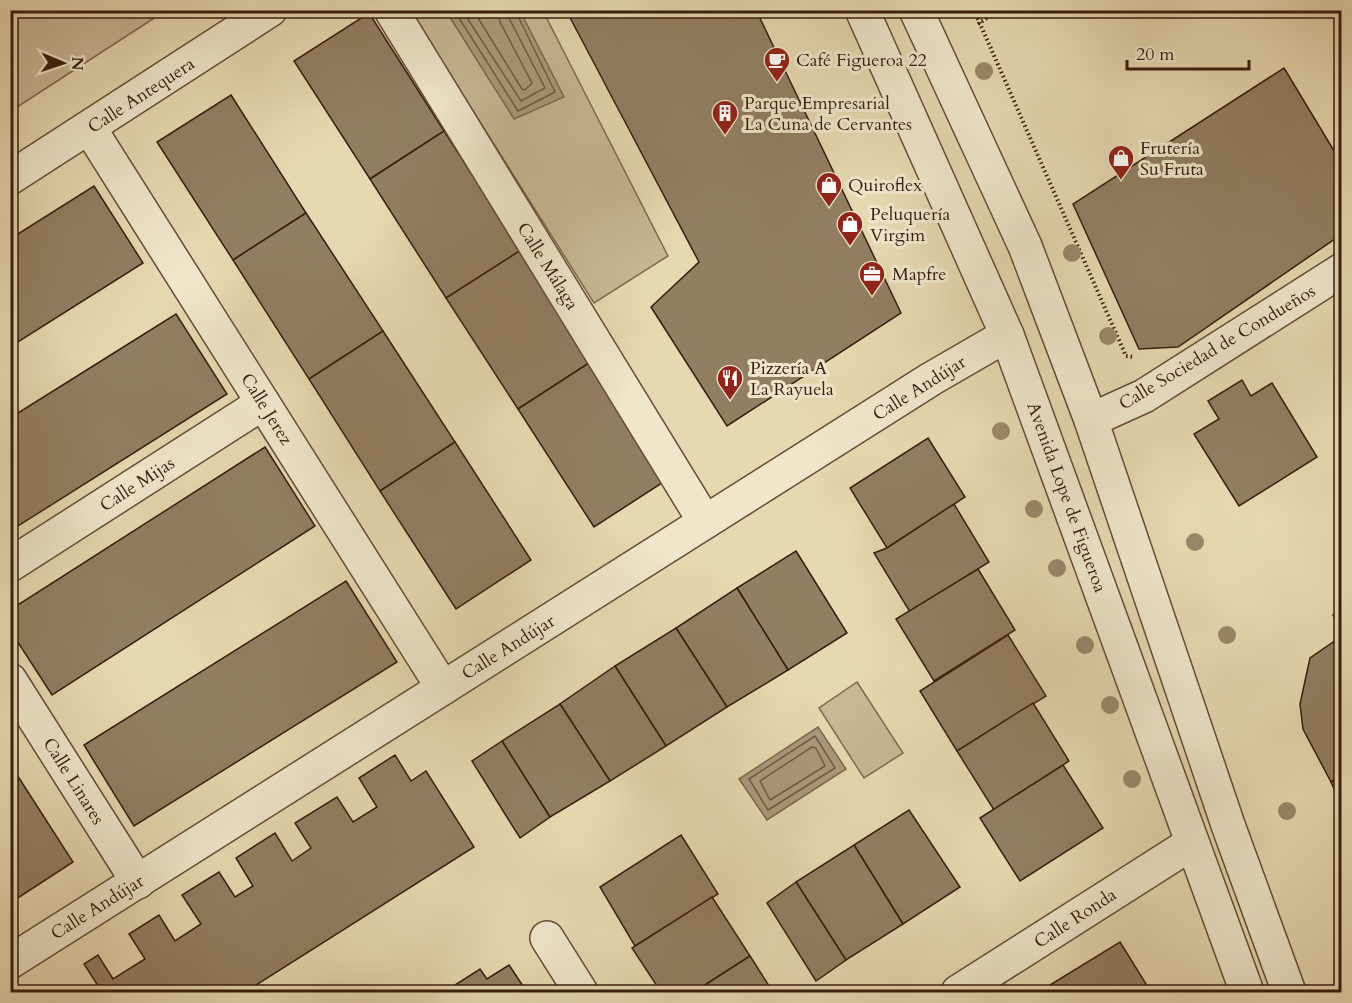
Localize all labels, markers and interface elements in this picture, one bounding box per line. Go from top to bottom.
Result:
north arrow [33,33,93,93]
scale bar [1127,33,1248,71]
text: 20 m [1136,42,1175,67]
cafe icon: Café Figueroa 22 [762,45,792,83]
place label: Café Figueroa 22 [796,48,927,73]
street label: Calle Antequera [83,51,200,139]
text: N [66,56,88,71]
place label: Parque Empresarial La Cuna de Cervantes [744,91,912,137]
building icon: Parque Empresarial La Cuna de Cervantes [710,98,740,136]
place label: Frutería Su Fruta [1140,136,1204,182]
shop icon: Frutería Su Fruta [1106,143,1136,181]
shop icon: Quiroflex [814,170,844,208]
place label: Quiroflex [848,173,922,198]
place label: Peluquería Virgim [870,202,951,248]
shop icon: Peluquería Virgim [835,209,865,247]
street label: Calle Málaga [511,218,584,315]
office icon: Mapfre [857,259,887,297]
place label: Mapfre [892,262,947,287]
street label: Calle Sociedad de Condueños [1114,279,1320,416]
street label: Calle Andújar [868,350,971,427]
place label: Pizzería A La Rayuela [750,356,834,402]
restaurant icon: Pizzería A La Rayuela [715,363,745,401]
street label: Calle Jerez [235,368,299,450]
street label: Avenida Lope de Figueroa [1020,399,1113,596]
street label: Calle Mijas [95,451,180,518]
street label: Calle Andújar [457,609,560,686]
street label: Calle Linares [37,733,110,830]
street label: Calle Andújar [46,869,149,946]
street label: Calle Ronda [1029,882,1121,954]

